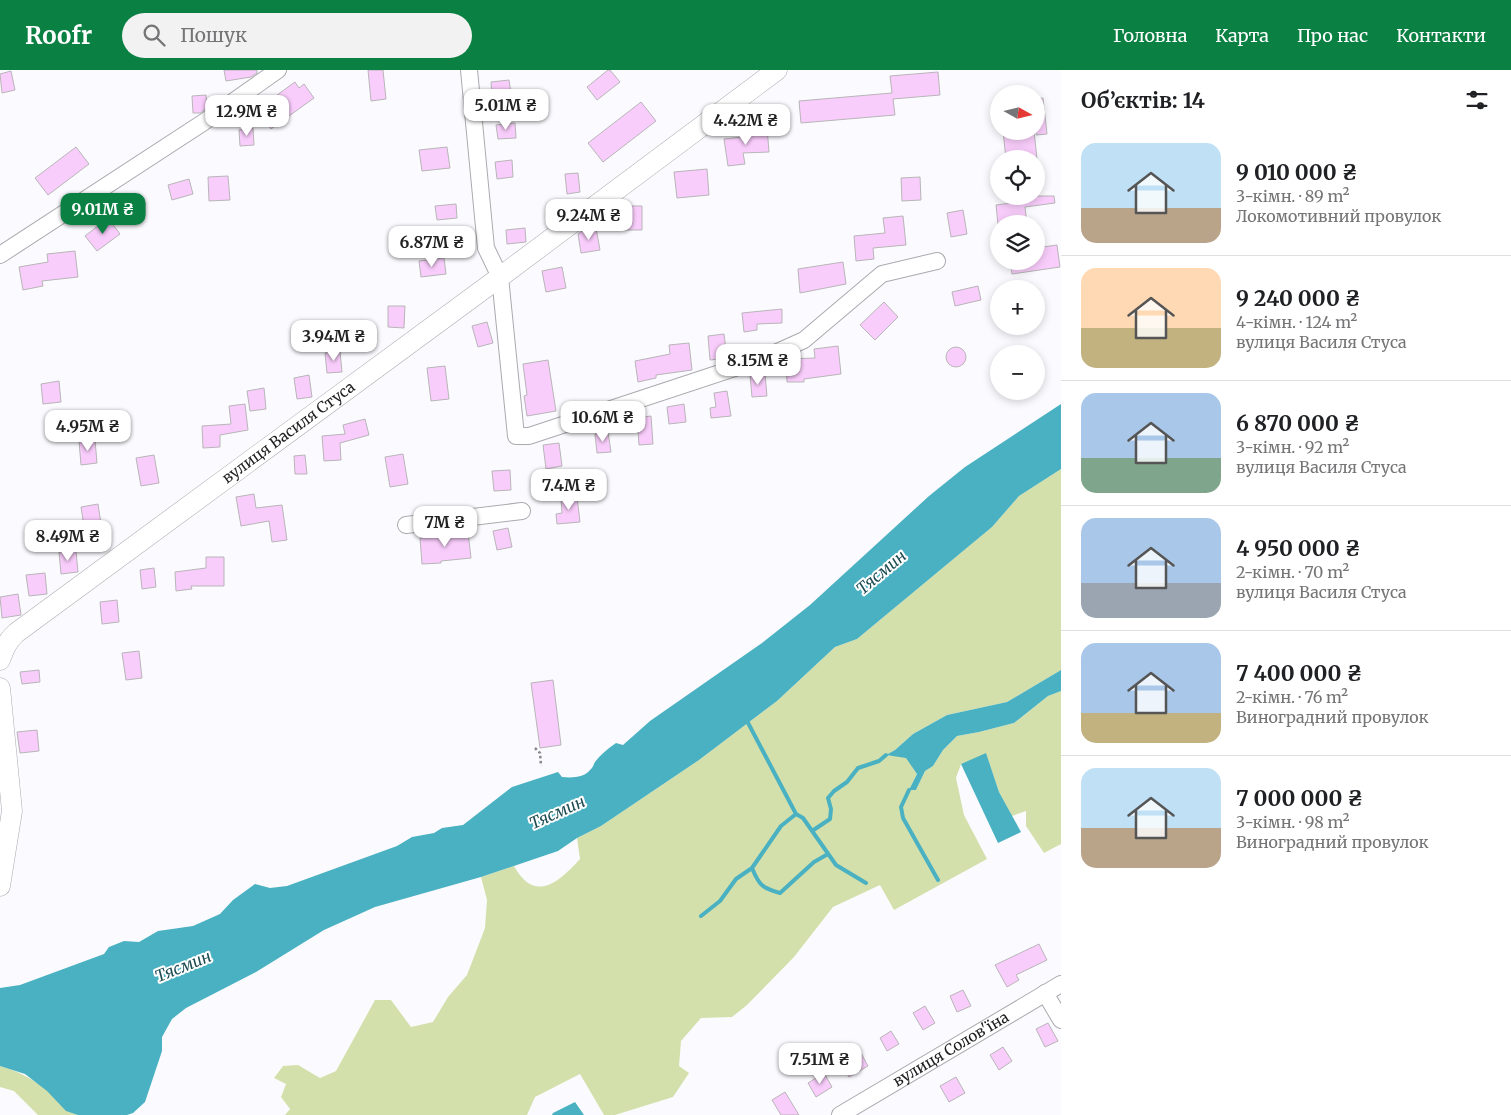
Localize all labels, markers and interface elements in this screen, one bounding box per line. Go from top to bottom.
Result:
search box [122,13,472,58]
text: Roofr [25,20,92,51]
icon: search [140,21,168,49]
text: Пошук [180,23,247,47]
text: Головна [1113,24,1187,47]
text: Карта [1215,24,1269,47]
text: Про нас [1297,24,1368,47]
text: Контакти [1396,24,1486,47]
north arrow [990,85,1045,140]
map controls [990,85,1045,400]
icon: filters [1463,86,1491,114]
text: Об’єктів: 14 [1081,87,1205,114]
pin: 5.01M ₴ [460,88,552,131]
pin: 12.9M ₴ [201,94,293,137]
text: 5.01M ₴ [475,95,537,115]
text: 12.9M ₴ [216,101,278,121]
pin: 4.42M ₴ [700,104,792,146]
text: 4.42M ₴ [713,110,779,130]
button: locate [990,150,1045,205]
text: 9 010 000 ₴ [1236,159,1358,186]
icon: home [1121,163,1181,223]
text: 3-кімн. · 89 m² [1236,186,1350,206]
pin: 9.01M ₴ [57,192,149,235]
pin: 9.24M ₴ [543,198,635,241]
text: 9.01M ₴ [72,199,134,219]
text: 9.24M ₴ [556,205,622,225]
text: Локомотивний провулок [1236,206,1441,226]
button: layers [990,215,1045,270]
pin: 6.87M ₴ [386,226,478,268]
text: 6.87M ₴ [399,232,465,252]
button: + [990,280,1045,335]
text: 9 240 000 ₴ [1236,285,1361,312]
icon: home [1121,288,1181,348]
text: 4-кімн. · 124 m² [1236,312,1357,332]
pin: 3.94M ₴ [288,320,380,362]
text: 3.94M ₴ [302,326,366,346]
text: вулиця Василя Стуса [1236,332,1407,352]
pin: 8.15M ₴ [712,344,804,386]
button: − [990,345,1045,400]
text: 8.15M ₴ [727,350,789,370]
street label: вулиця Василя Стуса [218,377,358,487]
pin: 10.6M ₴ [557,400,649,443]
text: 10.6M ₴ [571,407,635,427]
pin: 4.95M ₴ [42,410,134,452]
text: 6 870 000 ₴ [1236,410,1360,437]
icon: home [1121,413,1181,473]
text: 4.95M ₴ [56,416,120,436]
text: 3-кімн. · 92 m² [1236,437,1349,457]
text: вулиця Василя Стуса [1236,457,1407,477]
pin: 7.4M ₴ [528,468,610,511]
text: 7.4M ₴ [542,475,596,495]
pin: 7M ₴ [415,506,475,548]
text: 7M ₴ [424,512,466,532]
pin: 8.49M ₴ [22,520,114,562]
text: 8.49M ₴ [36,526,100,546]
text: 4 950 000 ₴ [1236,535,1361,562]
icon: home [1121,538,1181,598]
water label: Тясмин [852,546,910,598]
text: 2-кімн. · 70 m² [1236,562,1349,582]
text: вулиця Василя Стуса [1236,582,1407,602]
text: 7 400 000 ₴ [1236,660,1362,687]
icon: home [1121,663,1181,723]
text: 2-кімн. · 76 m² [1236,687,1348,707]
text: Виноградний провулок [1236,707,1429,727]
text: 7 000 000 ₴ [1236,785,1363,812]
icon: home [1121,788,1181,848]
water label: Тясмин [526,791,588,833]
text: 3-кімн. · 98 m² [1236,812,1350,832]
text: Виноградний провулок [1236,832,1429,852]
water label: Тясмин [152,946,214,986]
street label: вулиця Солов'їна [889,1007,1012,1090]
pin: 7.51M ₴ [774,1042,866,1085]
text: 7.51M ₴ [790,1049,850,1069]

